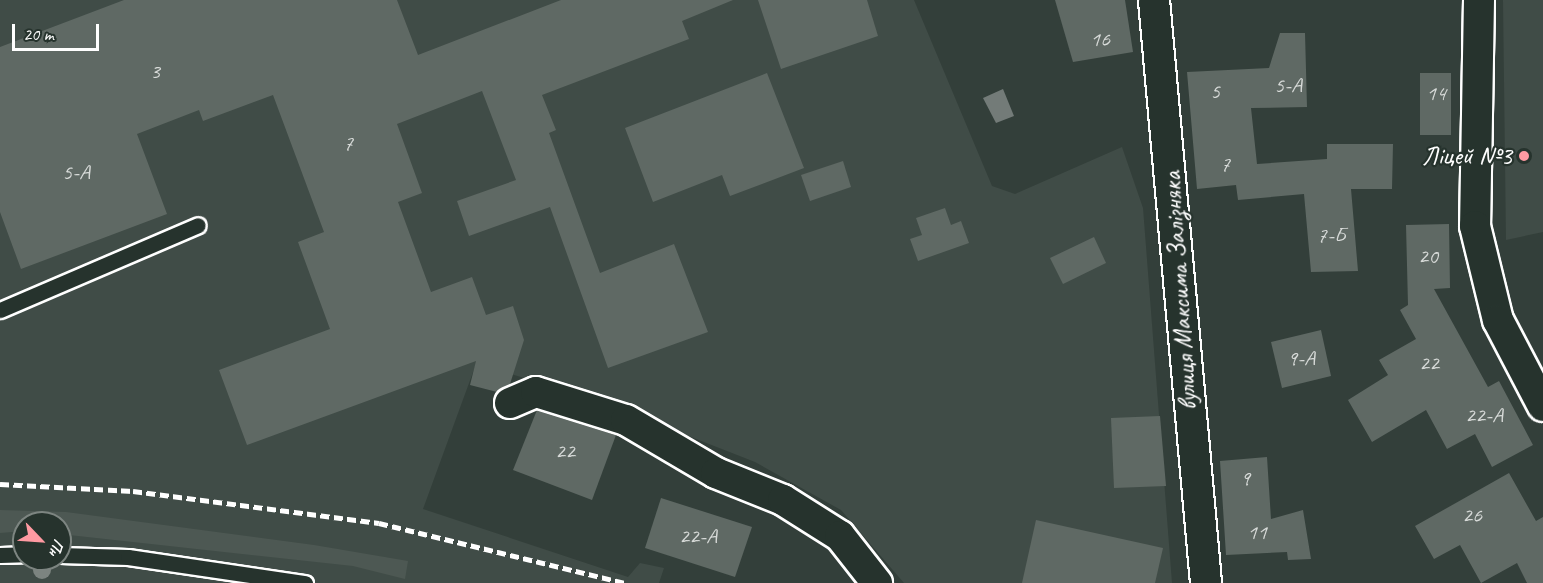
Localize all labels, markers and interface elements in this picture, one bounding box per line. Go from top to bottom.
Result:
scale bar [15,12,102,50]
text: 20 m [23,23,54,45]
house number: 16 [1090,27,1110,53]
house number: 3 [150,59,160,85]
house number: 5-А [1274,73,1302,99]
house number: 5 [1210,79,1220,105]
house number: 14 [1426,81,1446,107]
house number: 7 [343,131,353,157]
place label: Ліцей №3 [1422,140,1512,172]
marker: Ліцей №3 [1517,149,1531,163]
house number: 7 [1220,152,1230,178]
house number: 5-А [62,160,90,186]
street label: вулиця Максима Залізняка [1156,170,1204,412]
house number: 7-Б [1317,223,1345,249]
house number: 20 [1418,244,1438,270]
house number: 9-А [1287,346,1315,372]
house number: 22 [1419,351,1439,377]
house number: 22-А [1465,403,1503,429]
house number: 22 [555,439,575,465]
house number: 9 [1240,466,1250,492]
house number: 26 [1462,503,1482,529]
north arrow [12,511,72,571]
house number: 11 [1247,520,1267,546]
house number: 22-А [679,524,717,550]
text: Пн [44,536,69,560]

